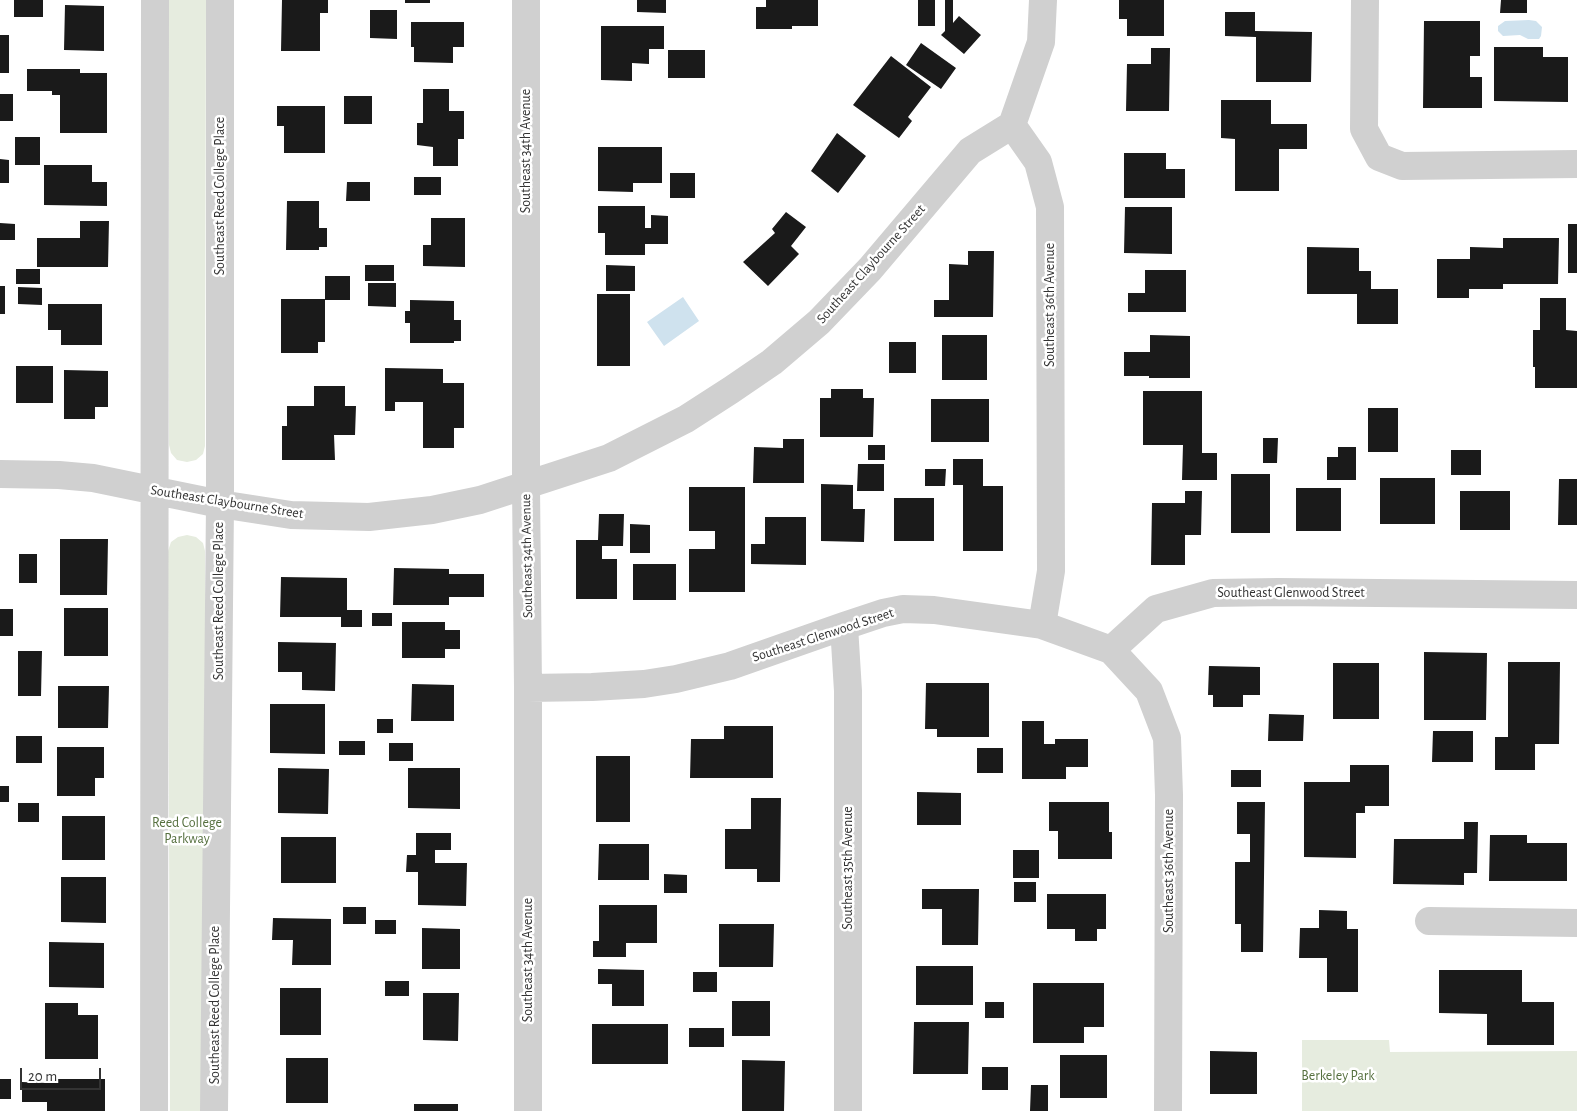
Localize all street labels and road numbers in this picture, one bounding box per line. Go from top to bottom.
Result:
street label: Southeast 34th Avenue [518,89,534,213]
street label: Southeast Reed College Place [212,117,228,275]
street label: Southeast Claybourne Street [813,201,929,327]
street label: Southeast 36th Avenue [1042,243,1058,367]
street label: Southeast Claybourne Street [149,482,305,522]
street label: Southeast 34th Avenue [518,494,536,618]
street label: Southeast Reed College Place [211,522,227,680]
street label: Southeast Glenwood Street [1217,585,1365,601]
street label: Southeast Glenwood Street [750,604,896,666]
street label: Southeast 35th Avenue [840,806,856,930]
street label: Southeast 36th Avenue [1161,809,1177,933]
street label: Southeast 34th Avenue [520,898,536,1022]
street label: Southeast Reed College Place [207,926,223,1084]

